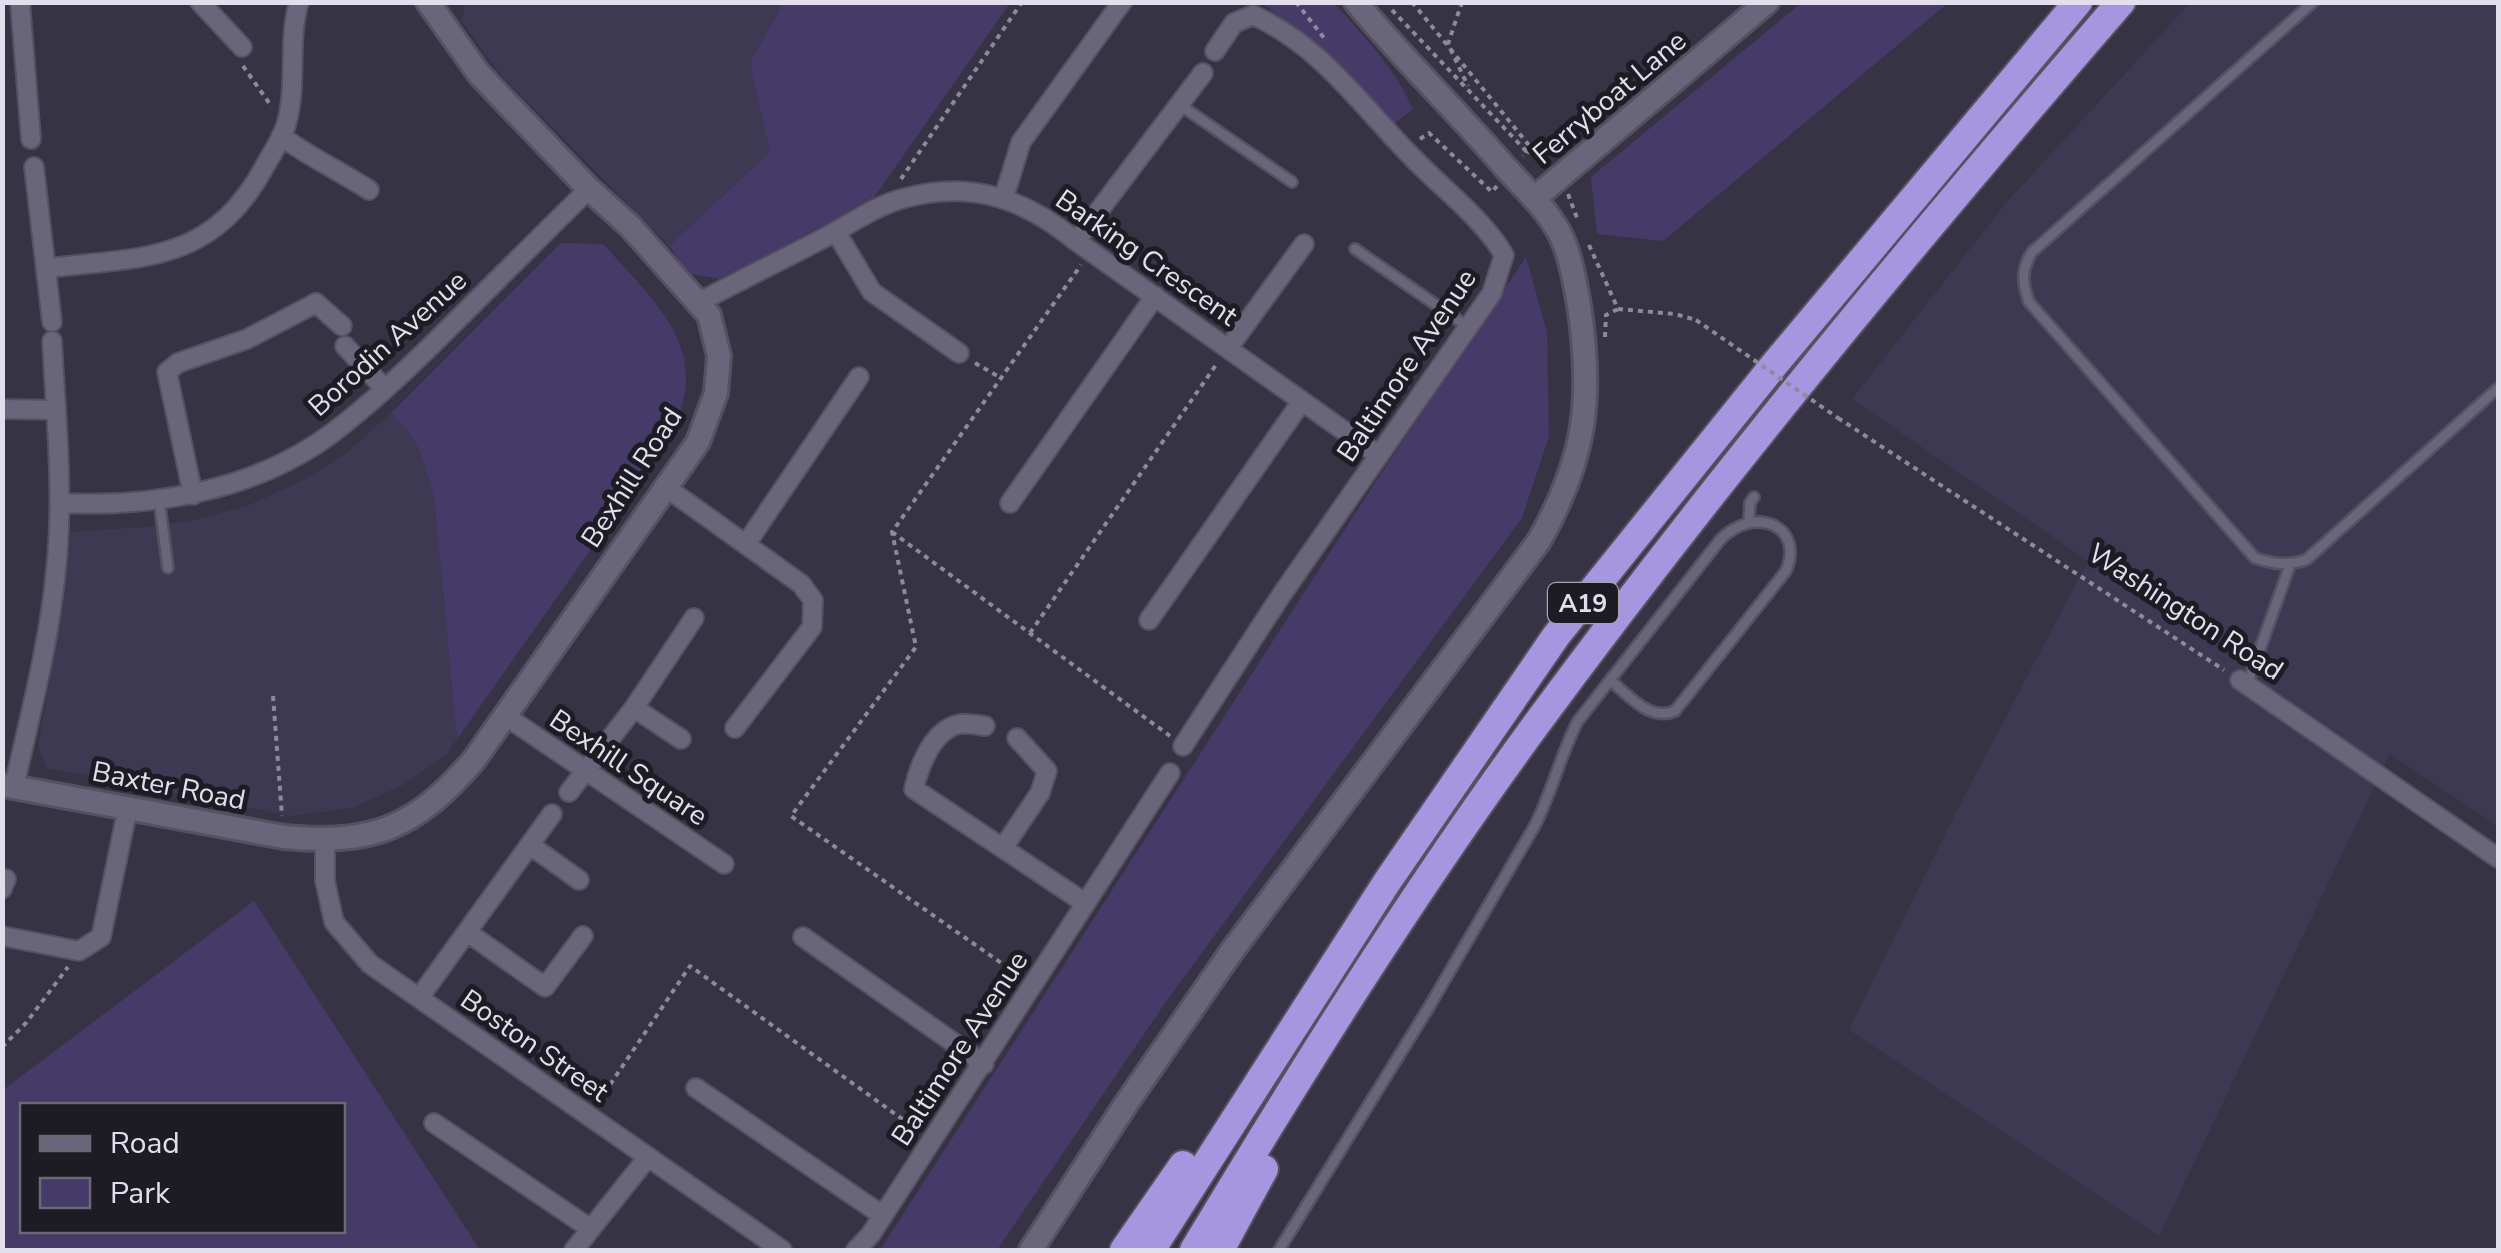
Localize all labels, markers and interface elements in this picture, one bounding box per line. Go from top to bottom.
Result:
street label: Ferryboat Lane [1525,22,1694,173]
street label: Barking Crescent [1048,181,1245,335]
street label: Borodin Avenue [300,262,475,425]
street label: Baltimore Avenue [1328,262,1485,469]
street label: Bexhill Road [572,400,691,555]
street label: Washington Road [2080,534,2290,689]
road number: A19 [1548,583,1618,623]
street label: Bexhill Square [542,701,715,835]
street label: Baxter Road [89,753,249,819]
street label: Baltimore Avenue [883,944,1037,1153]
street label: Boston Street [453,981,616,1111]
legend [20,1103,345,1233]
text: Road [110,1123,180,1164]
text: Park [110,1173,171,1214]

